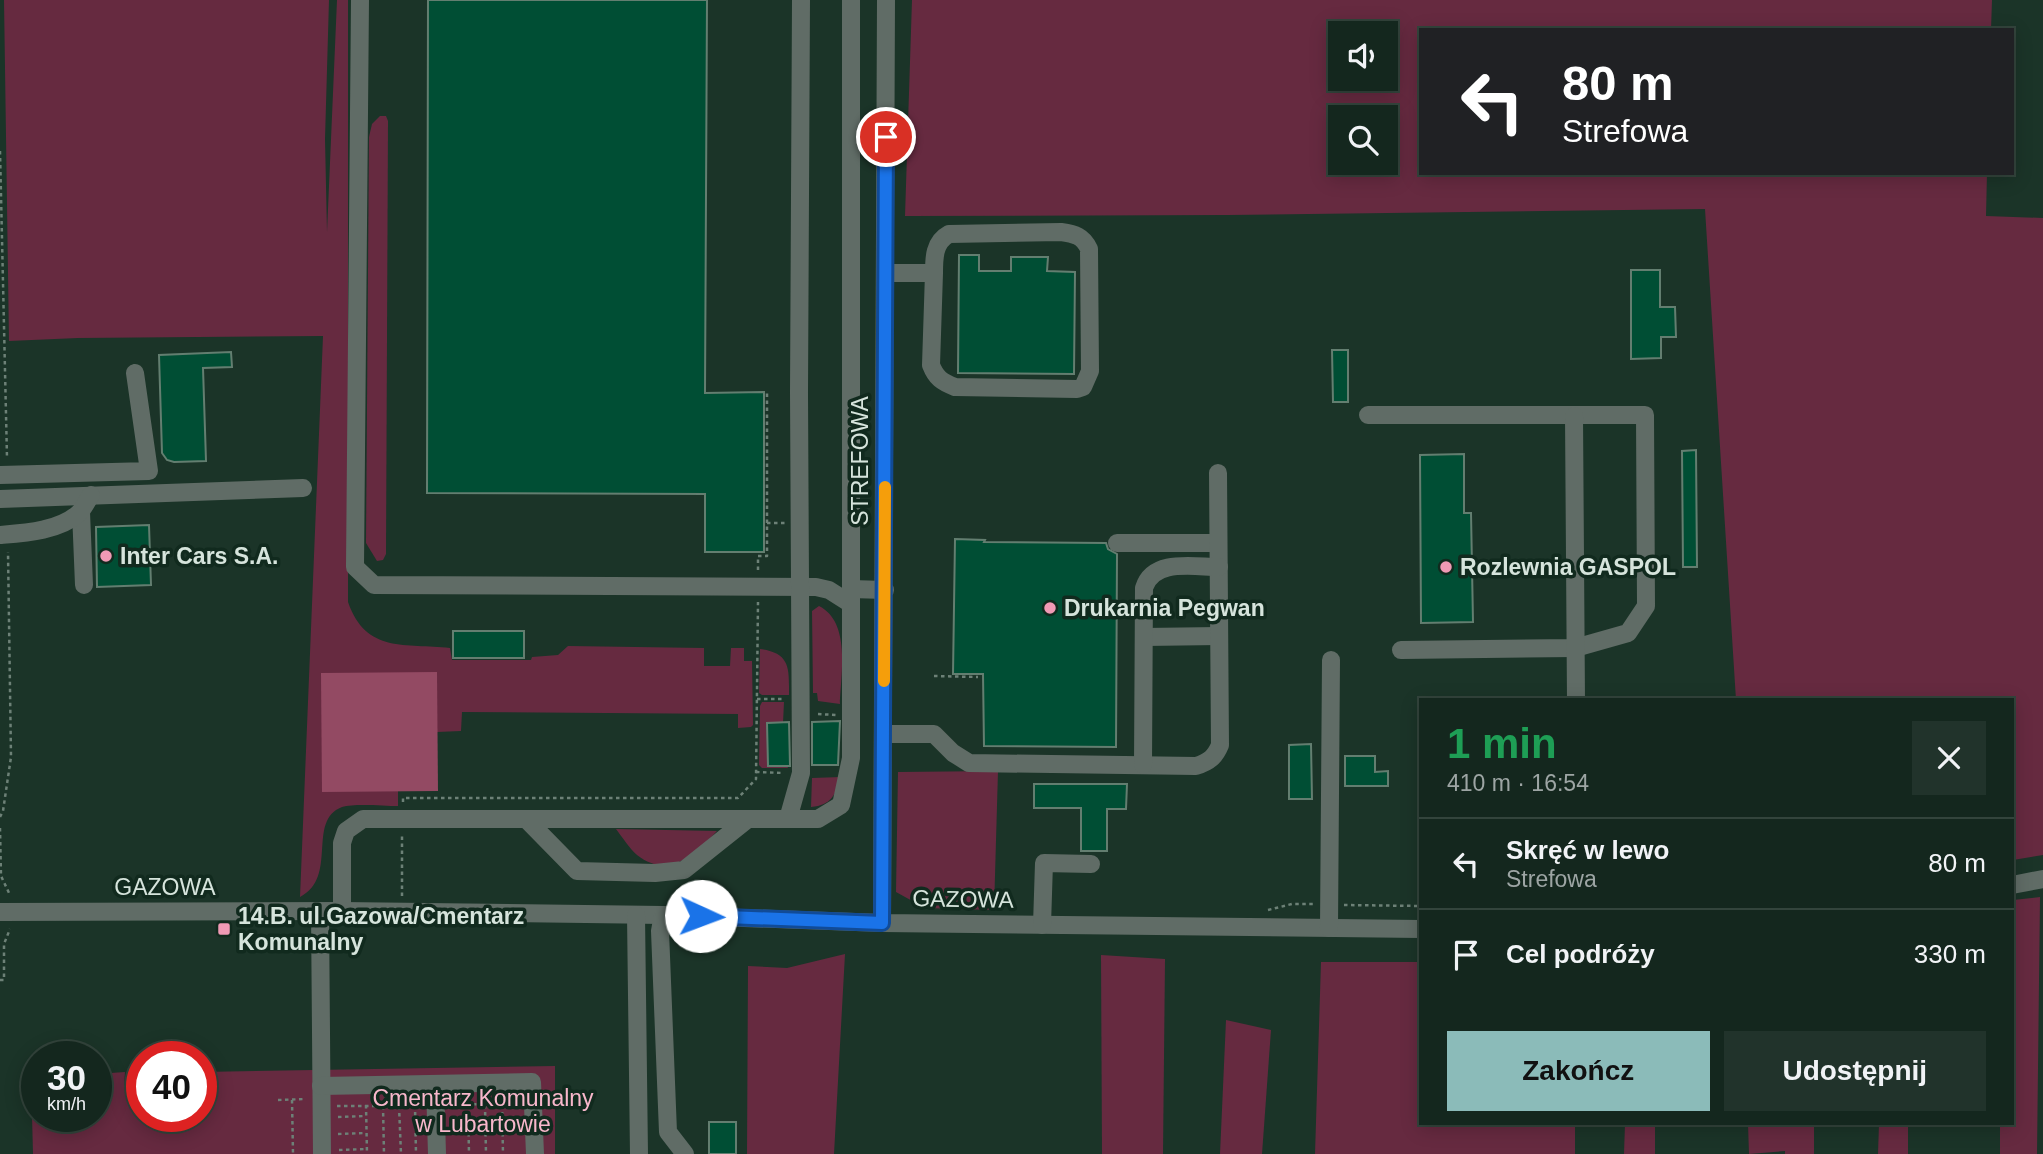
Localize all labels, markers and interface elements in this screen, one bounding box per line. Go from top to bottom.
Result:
map controls [1328,21,1398,175]
button: sound [1328,21,1398,91]
icon: left [1447,56,1538,147]
text: 80 m [1562,56,1674,110]
button: search [1328,105,1398,175]
pin [856,107,916,167]
text: Strefowa [1562,113,1688,149]
icon: arrive [867,118,905,156]
street label: STREFOWA [847,396,873,526]
place label: Inter Cars S.A. [120,543,279,569]
marker: Inter Cars S.A. [98,548,114,564]
place label: Rozlewnia GASPOL [1460,554,1676,580]
marker: Rozlewnia GASPOL [1438,559,1454,575]
place label: Drukarnia Pegwan [1064,595,1265,621]
marker: Drukarnia Pegwan [1042,600,1058,616]
text: 1 min [1447,720,1557,767]
button: close [1912,721,1986,795]
text: 410 m · 16:54 [1447,770,1589,796]
text: Skręć w lewo [1506,835,1669,865]
icon: left [1447,845,1485,883]
text: 80 m [1928,848,1986,878]
text: Strefowa [1506,866,1597,892]
street label: GAZOWA [114,874,216,900]
position arrow [664,879,738,953]
street label: GAZOWA [912,885,1015,913]
place label: 14.B. ul.Gazowa/Cmentarz Komunalny [238,903,524,955]
marker: 14.B. ul.Gazowa/Cmentarz Komunalny [216,921,232,937]
icon: arrive [1447,936,1485,974]
text: Cel podróży [1506,939,1655,969]
text: 330 m [1914,939,1986,969]
button: Zakończ [1447,1031,1710,1111]
button: Udostępnij [1724,1031,1986,1111]
speed limit sign: 40 [126,1041,217,1132]
text: 30 [47,1058,86,1097]
park label: Cmentarz Komunalny w Lubartowie [372,1085,594,1137]
text: km/h [47,1094,86,1114]

